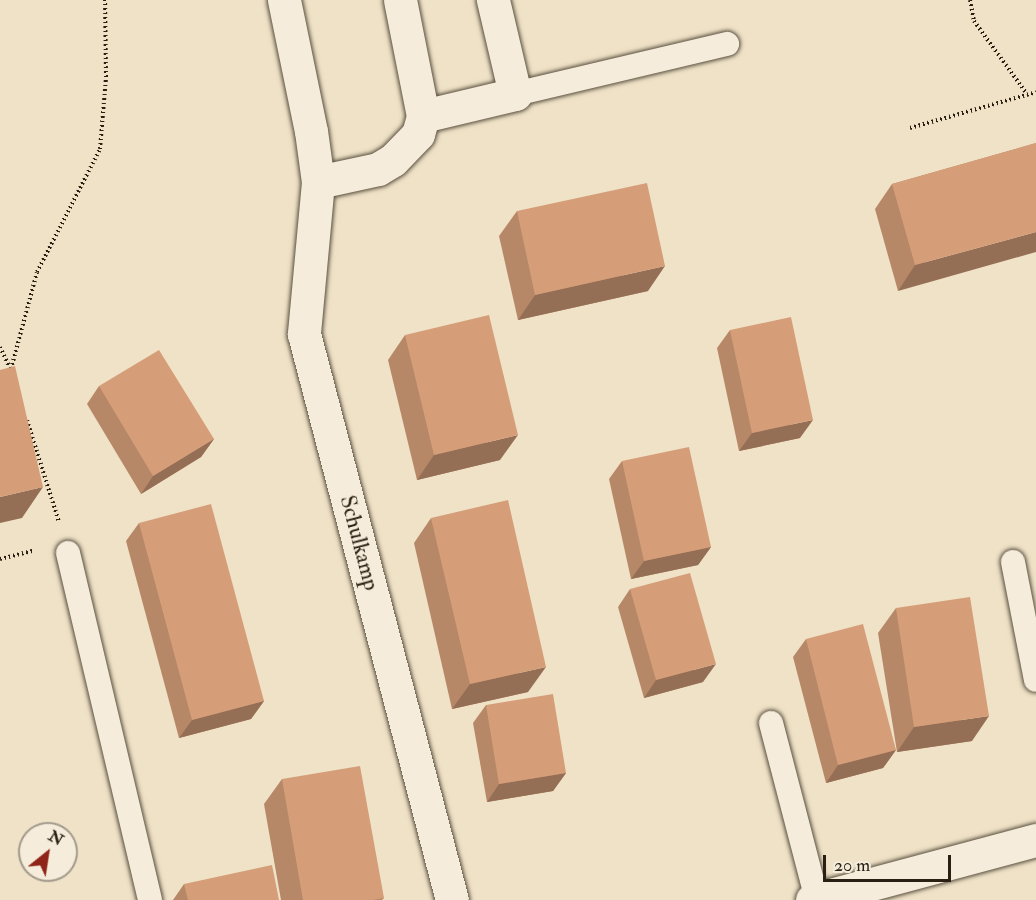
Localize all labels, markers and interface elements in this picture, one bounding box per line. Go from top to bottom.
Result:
street label: Schulkamp [334,493,384,593]
north arrow [18,822,78,882]
text: N [45,826,67,850]
scale bar [826,843,954,881]
text: 20 m [834,854,870,877]

